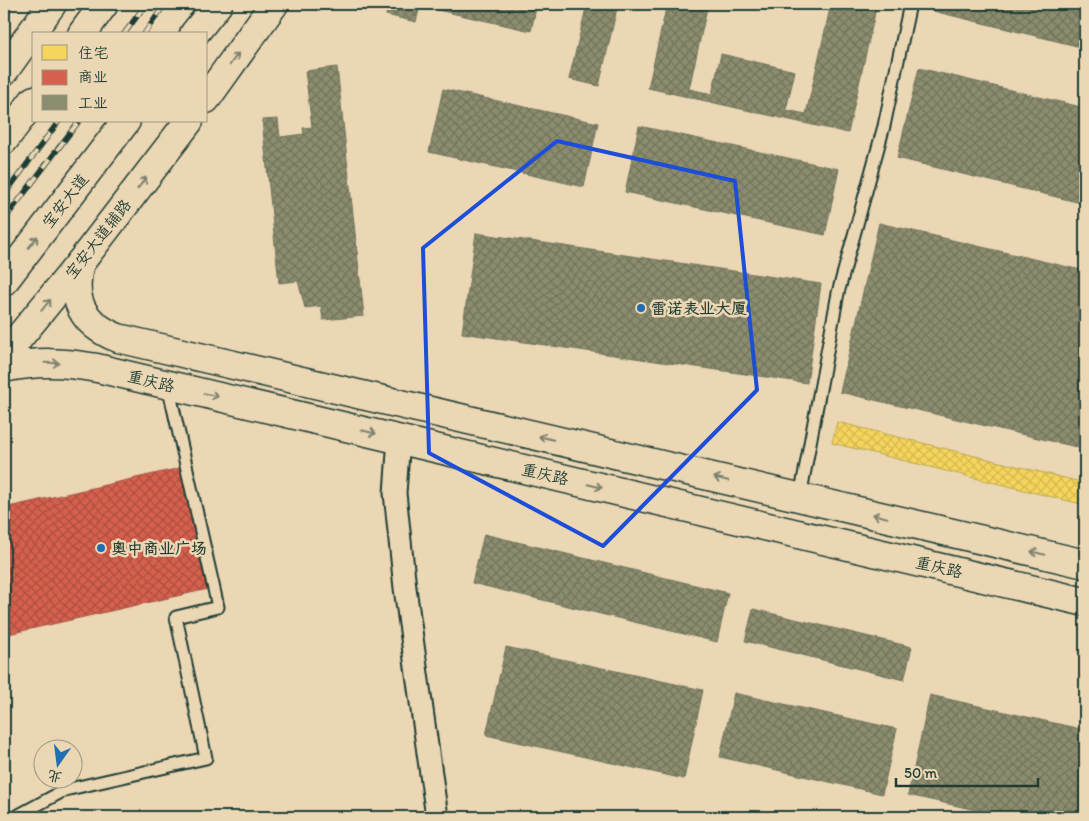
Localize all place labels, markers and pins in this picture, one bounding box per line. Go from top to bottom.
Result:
place label: 雷诺表业大厦 [651,299,747,318]
marker: 雷诺表业大厦 [635,302,647,314]
place label: 奥中商业广场 [111,539,207,558]
marker: 奥中商业广场 [95,542,107,554]

